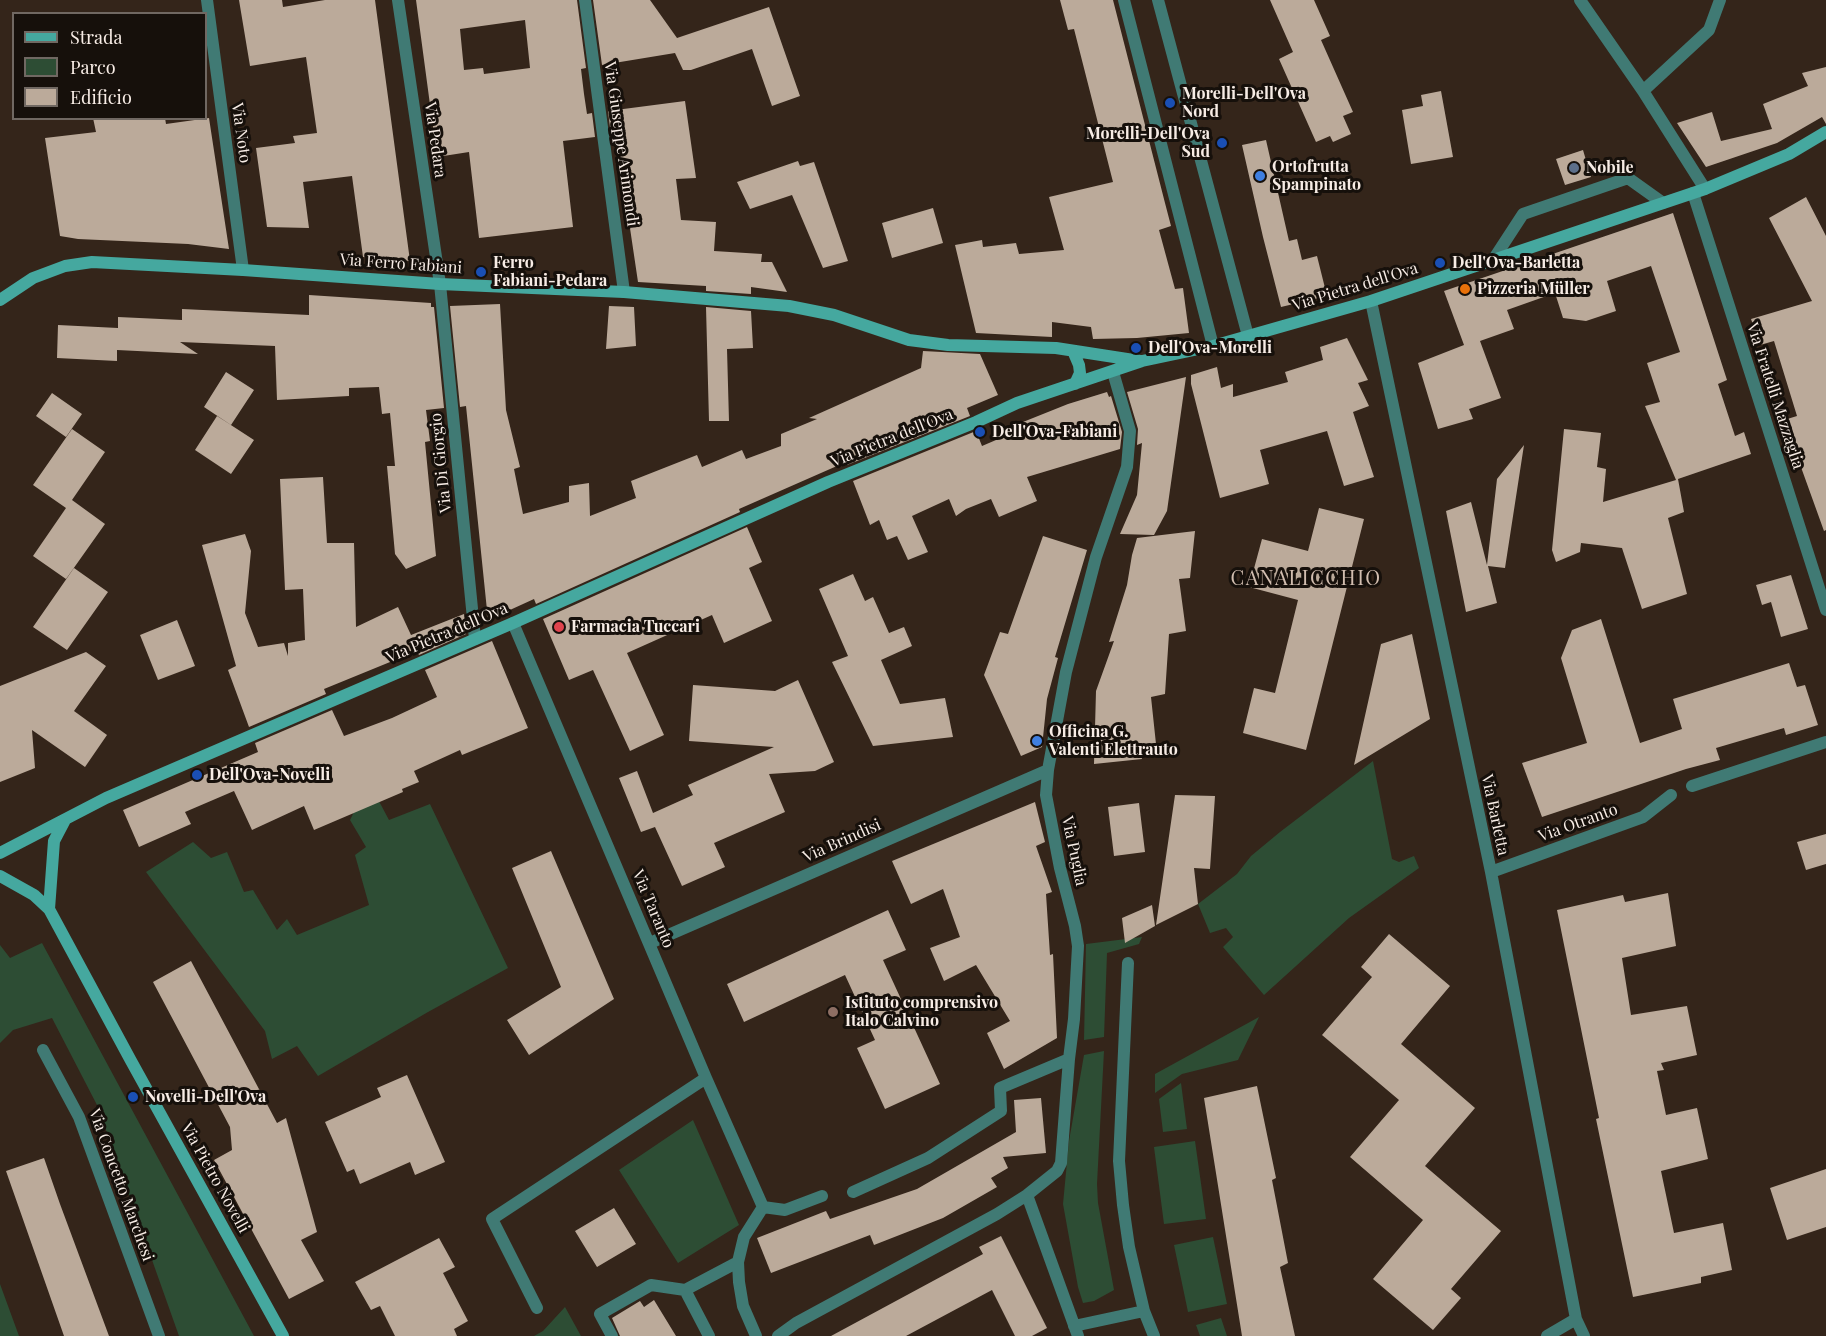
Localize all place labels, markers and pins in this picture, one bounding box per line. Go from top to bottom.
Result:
place label: Morelli-Dell'Ova Nord [1182,84,1306,122]
marker: Morelli-Dell'Ova Nord [1163,96,1177,110]
place label: Morelli-Dell'Ova Sud [1086,124,1210,162]
marker: Morelli-Dell'Ova Sud [1215,136,1229,150]
place label: Ortofrutta Spampinato [1272,157,1361,195]
place label: Nobile [1586,158,1634,178]
marker: Nobile [1567,161,1581,175]
marker: Ortofrutta Spampinato [1253,169,1267,183]
place label: Ferro Fabiani-Pedara [493,253,607,291]
place label: Dell'Ova-Barletta [1452,253,1580,273]
marker: Dell'Ova-Barletta [1433,256,1447,270]
marker: Ferro Fabiani-Pedara [474,265,488,279]
place label: Pizzeria Müller [1477,279,1590,299]
marker: Pizzeria Müller [1458,282,1472,296]
place label: Dell'Ova-Morelli [1148,338,1272,358]
marker: Dell'Ova-Morelli [1129,341,1143,355]
place label: Dell'Ova-Fabiani [992,422,1117,442]
marker: Dell'Ova-Fabiani [973,425,987,439]
place label: Farmacia Tuccari [571,617,700,637]
marker: Farmacia Tuccari [552,620,566,634]
place label: Officina G. Valenti Elettrauto [1049,722,1178,760]
marker: Officina G. Valenti Elettrauto [1030,734,1044,748]
place label: Dell'Ova-Novelli [209,765,330,785]
marker: Dell'Ova-Novelli [190,768,204,782]
place label: Istituto comprensivo Italo Calvino [845,993,998,1031]
marker: Istituto comprensivo Italo Calvino [826,1005,840,1019]
place label: Novelli-Dell'Ova [145,1087,266,1107]
marker: Novelli-Dell'Ova [126,1090,140,1104]

